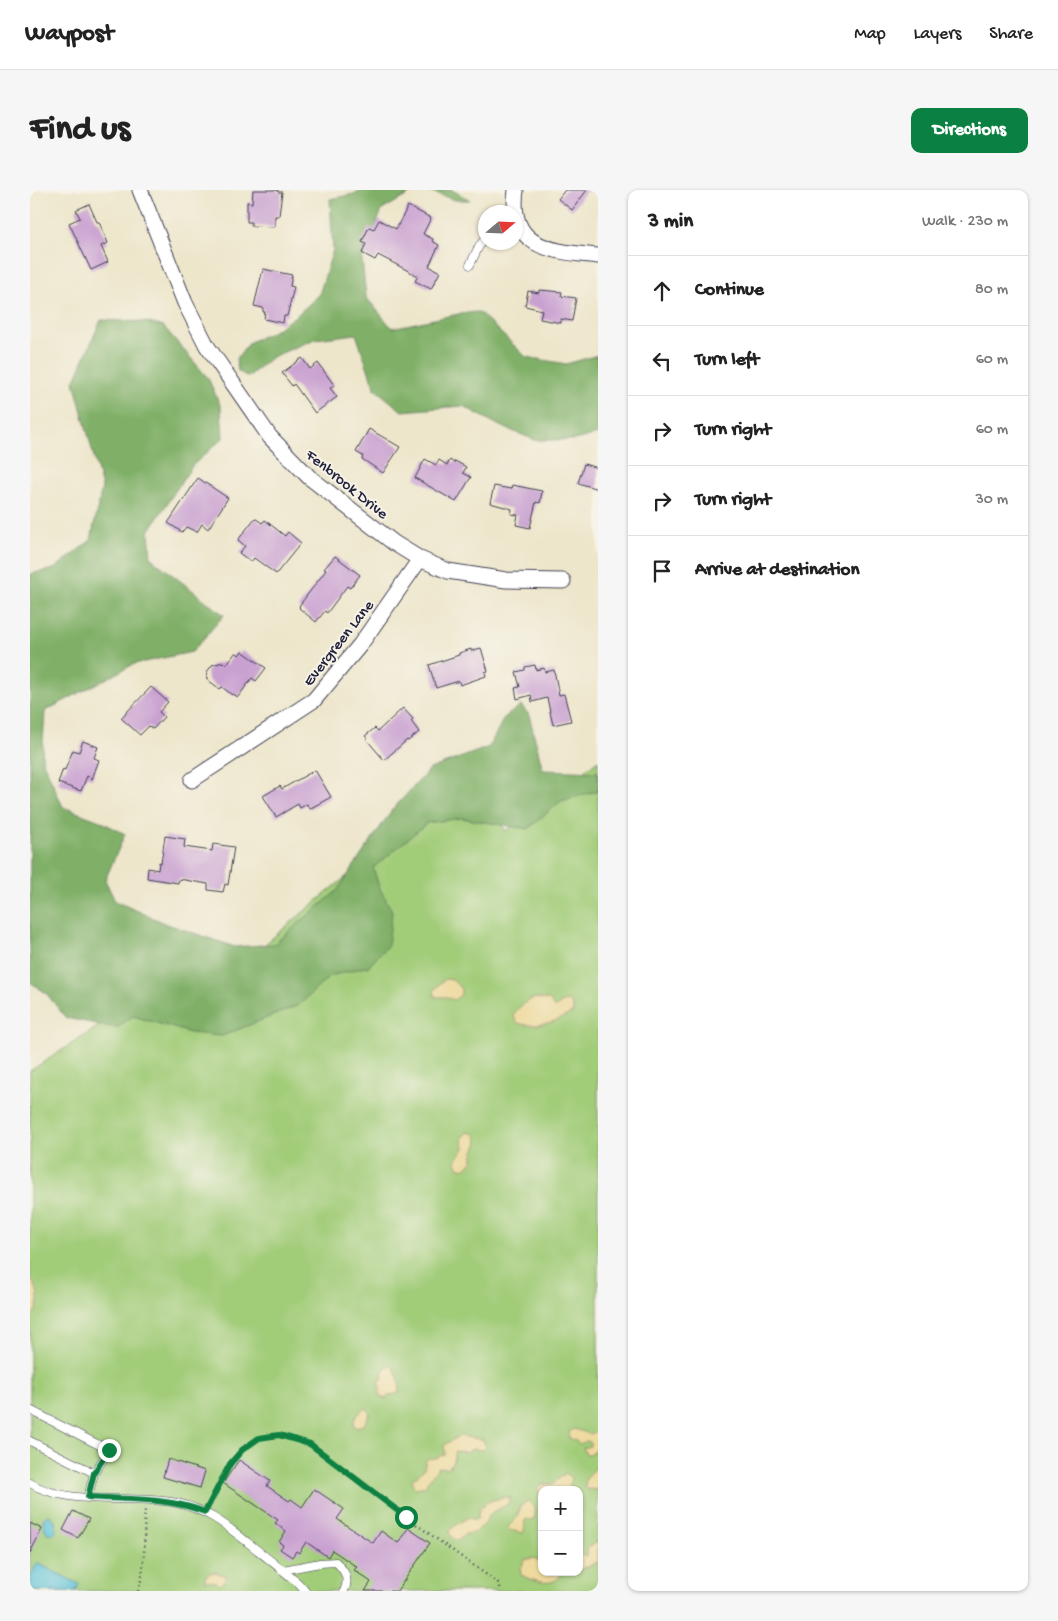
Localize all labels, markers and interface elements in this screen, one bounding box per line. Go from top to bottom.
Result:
text: Waypost [25,20,113,49]
text: Map [854,24,886,45]
text: Layers [914,24,961,45]
text: Share [989,24,1033,45]
button: Directions [911,108,1028,153]
text: Find us [30,110,130,151]
north arrow [478,205,523,250]
text: 3 min [648,210,693,235]
text: Walk · 230 m [922,213,1008,232]
icon: ahead [648,277,676,305]
text: Continue [695,279,764,302]
text: 80 m [975,281,1008,300]
icon: left [648,347,676,375]
text: Turn left [695,349,759,372]
text: 60 m [976,351,1008,370]
icon: right [648,417,676,445]
text: Turn right [695,419,771,442]
text: 60 m [976,421,1008,440]
street label: Fenbrook Drive [300,446,391,525]
icon: right [648,487,676,515]
text: Turn right [695,489,771,512]
text: 30 m [975,491,1008,510]
icon: arrive [648,557,676,585]
text: Arrive at destination [695,559,859,582]
street label: Evergreen Lane [300,597,380,691]
route end [98,1439,121,1462]
map controls [538,1486,583,1576]
button: + [538,1486,583,1531]
route start [395,1506,418,1529]
button: − [538,1531,583,1576]

